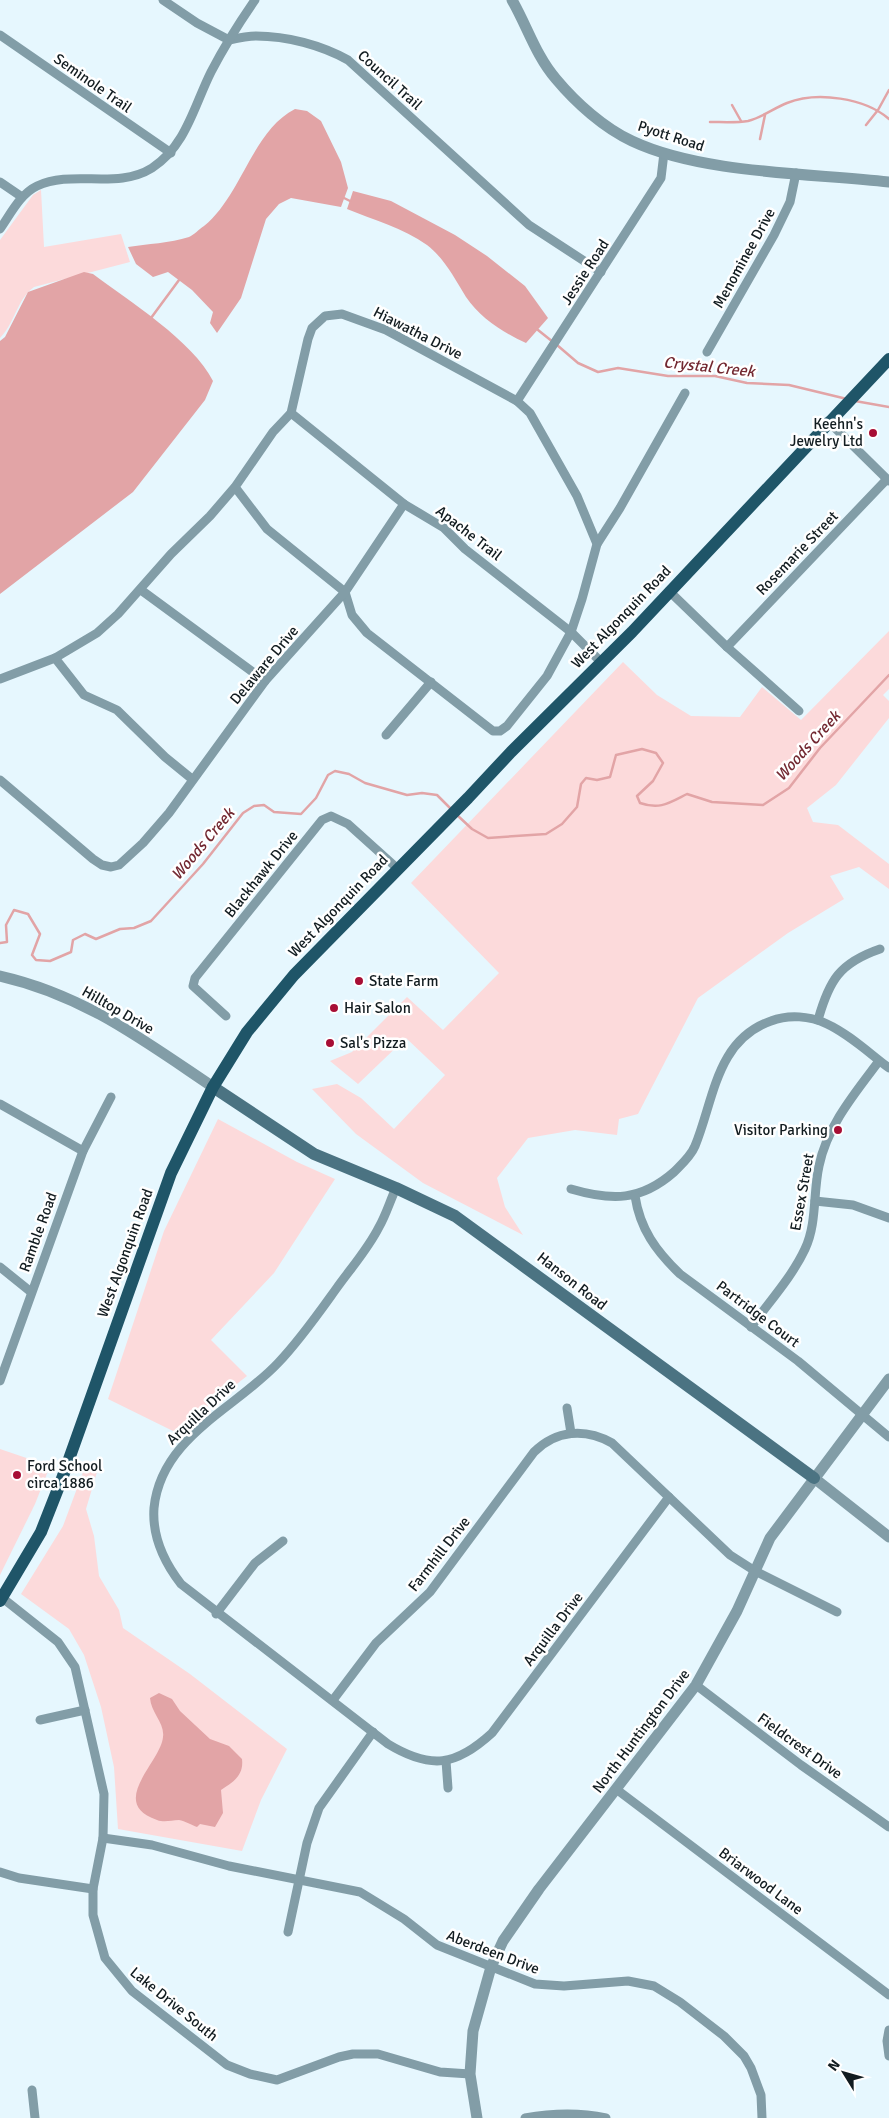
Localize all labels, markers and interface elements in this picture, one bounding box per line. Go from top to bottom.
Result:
street label: Council Trail [354,46,426,114]
street label: Seminole Trail [51,50,135,116]
street label: Pyott Road [635,117,707,155]
street label: Menominee Drive [709,205,779,311]
street label: Jessie Road [557,236,613,308]
street label: Hiawatha Drive [370,303,466,363]
water label: Crystal Creek [662,352,758,382]
place label: Keehn's Jewelry Ltd [790,415,863,450]
marker: Keehn's Jewelry Ltd [867,427,879,439]
street label: Apache Trail [432,502,506,564]
street label: Rosemarie Street [752,507,842,599]
street label: West Algonquin Road [567,562,675,672]
street label: Delaware Drive [226,622,302,708]
water label: Woods Creek [771,705,846,785]
water label: Woods Creek [167,802,240,884]
street label: Blackhawk Drive [221,827,301,921]
street label: West Algonquin Road [284,851,392,961]
place label: State Farm [369,972,438,990]
marker: State Farm [353,975,365,987]
street label: Hilltop Drive [79,982,157,1038]
place label: Hair Salon [344,999,411,1017]
marker: Hair Salon [328,1002,340,1014]
place label: Sal's Pizza [340,1034,406,1052]
marker: Sal's Pizza [324,1037,336,1049]
place label: Visitor Parking [734,1121,828,1139]
marker: Visitor Parking [832,1124,844,1136]
street label: Essex Street [786,1152,818,1232]
street label: West Algonquin Road [93,1186,157,1320]
street label: Ramble Road [15,1190,61,1274]
street label: Hanson Road [533,1248,611,1314]
street label: Partridge Court [713,1277,803,1351]
street label: Arquilla Drive [163,1375,239,1449]
place label: Ford School circa 1886 [27,1457,102,1492]
marker: Ford School circa 1886 [11,1469,23,1481]
street label: Farmhill Drive [404,1513,474,1595]
street label: Arquilla Drive [519,1589,587,1669]
street label: North Huntington Drive [589,1665,693,1797]
street label: Fieldcrest Drive [754,1709,846,1783]
street label: Briarwood Lane [715,1844,807,1918]
street label: Aberdeen Drive [444,1926,542,1978]
street label: Lake Drive South [126,1963,222,2045]
north arrow [819,2048,869,2098]
text: N [824,2056,844,2074]

